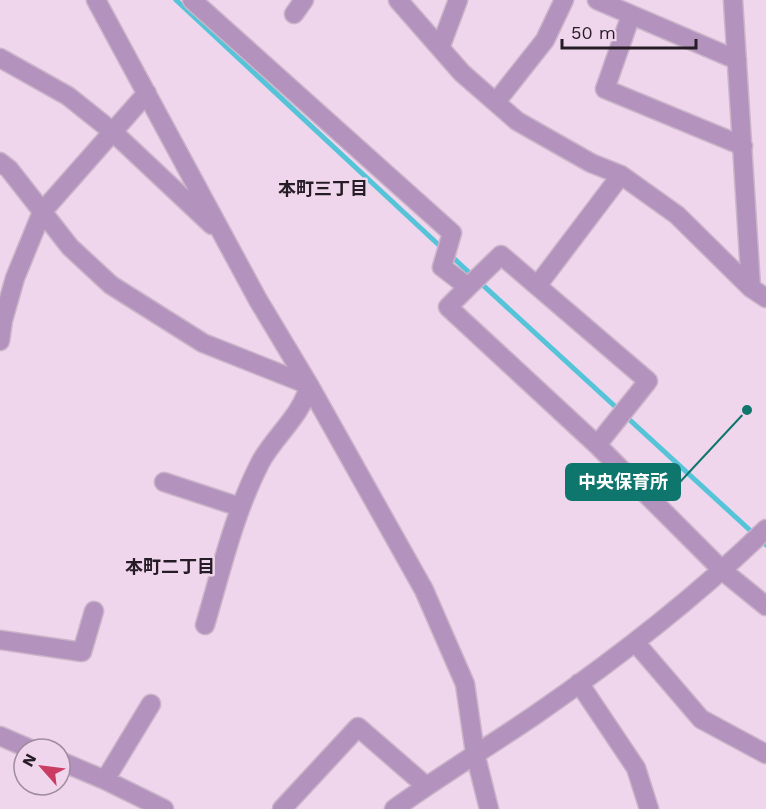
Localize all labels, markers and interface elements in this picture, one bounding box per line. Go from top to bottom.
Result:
scale bar [562,12,696,50]
text: 50 m [571,22,616,43]
district label: 本町三丁目 [278,178,368,199]
callout: 中央保育所 [566,464,680,500]
text: 中央保育所 [578,471,668,492]
district label: 本町二丁目 [125,556,215,577]
north arrow [12,737,72,797]
text: N [18,750,40,770]

